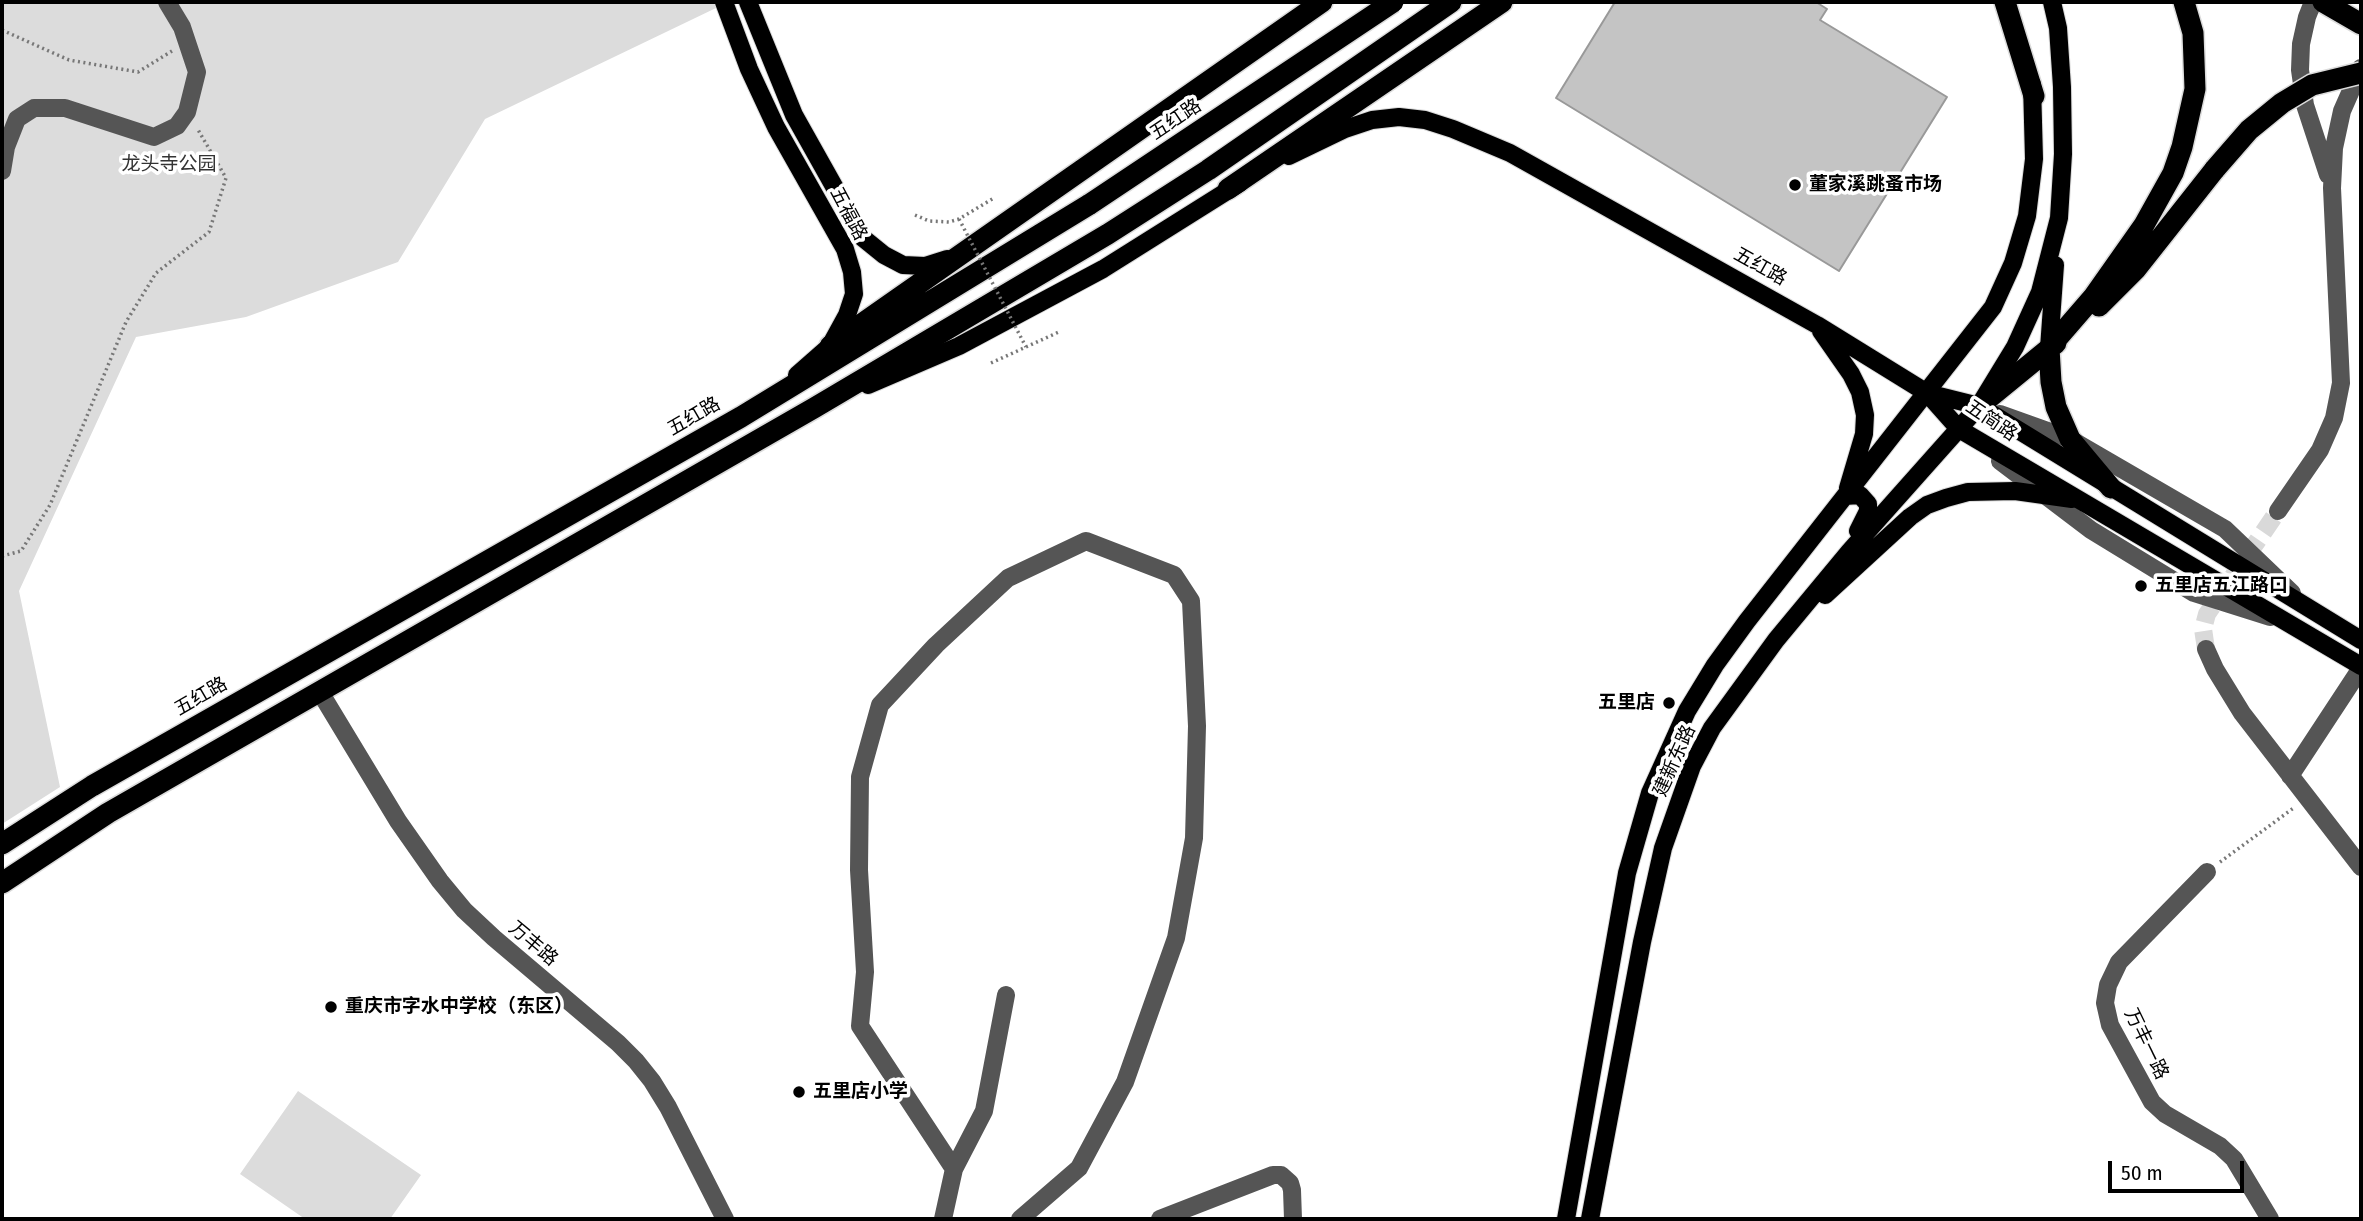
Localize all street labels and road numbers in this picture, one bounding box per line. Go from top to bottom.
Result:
street label: 五红路 [1146,95,1206,145]
street label: 五福路 [825,183,871,245]
street label: 五红路 [1730,243,1790,291]
street label: 五红路 [664,393,724,441]
street label: 五简路 [1961,396,2021,446]
street label: 五红路 [171,673,231,721]
street label: 建新东路 [1649,722,1701,800]
street label: 万丰路 [504,917,562,971]
street label: 万丰一路 [2119,1005,2173,1083]

